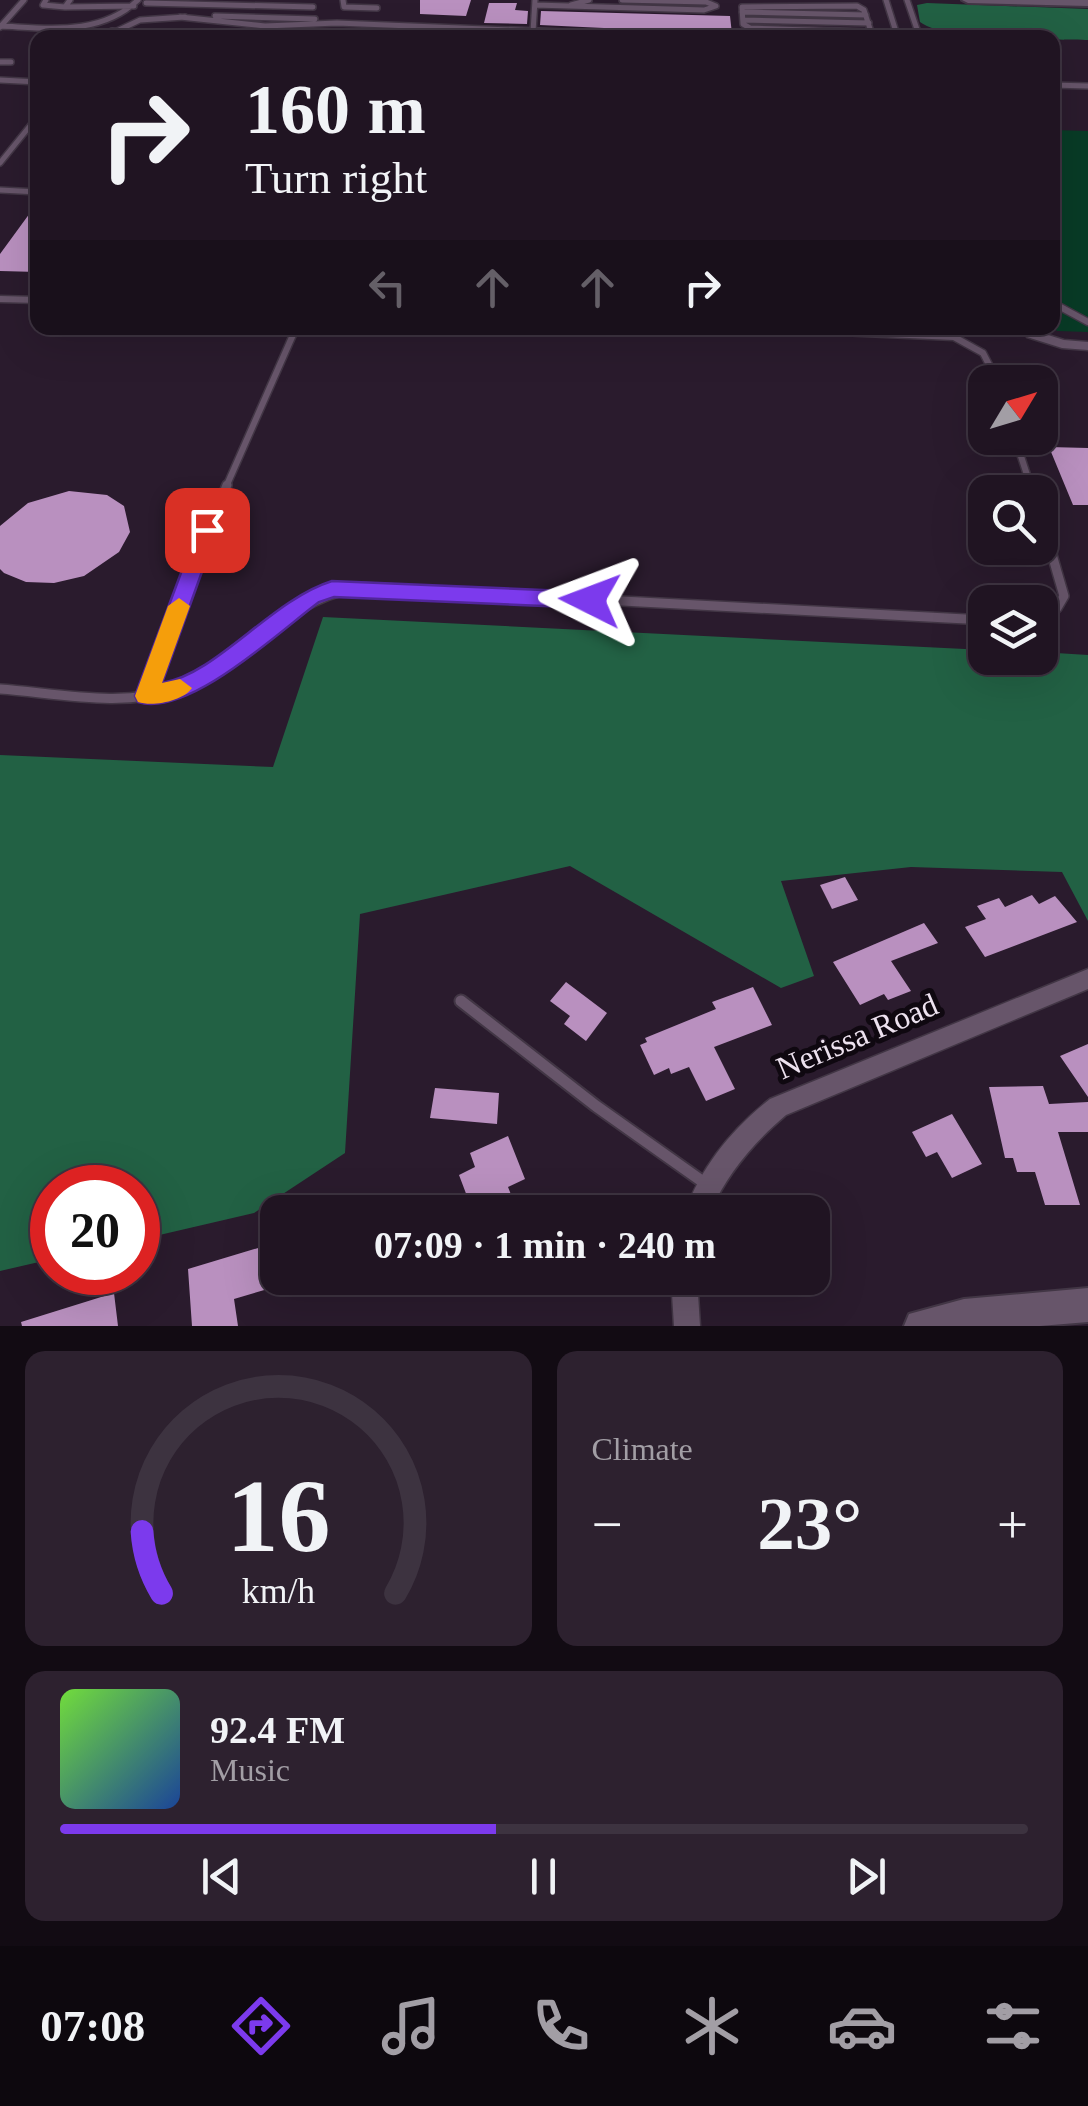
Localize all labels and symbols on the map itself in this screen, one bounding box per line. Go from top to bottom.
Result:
north arrow [968,365,1058,455]
pin [165,488,250,573]
position arrow [538,548,642,652]
street label: Nerissa Road [771,986,943,1086]
speed limit sign: 20 [30,1165,160,1295]

